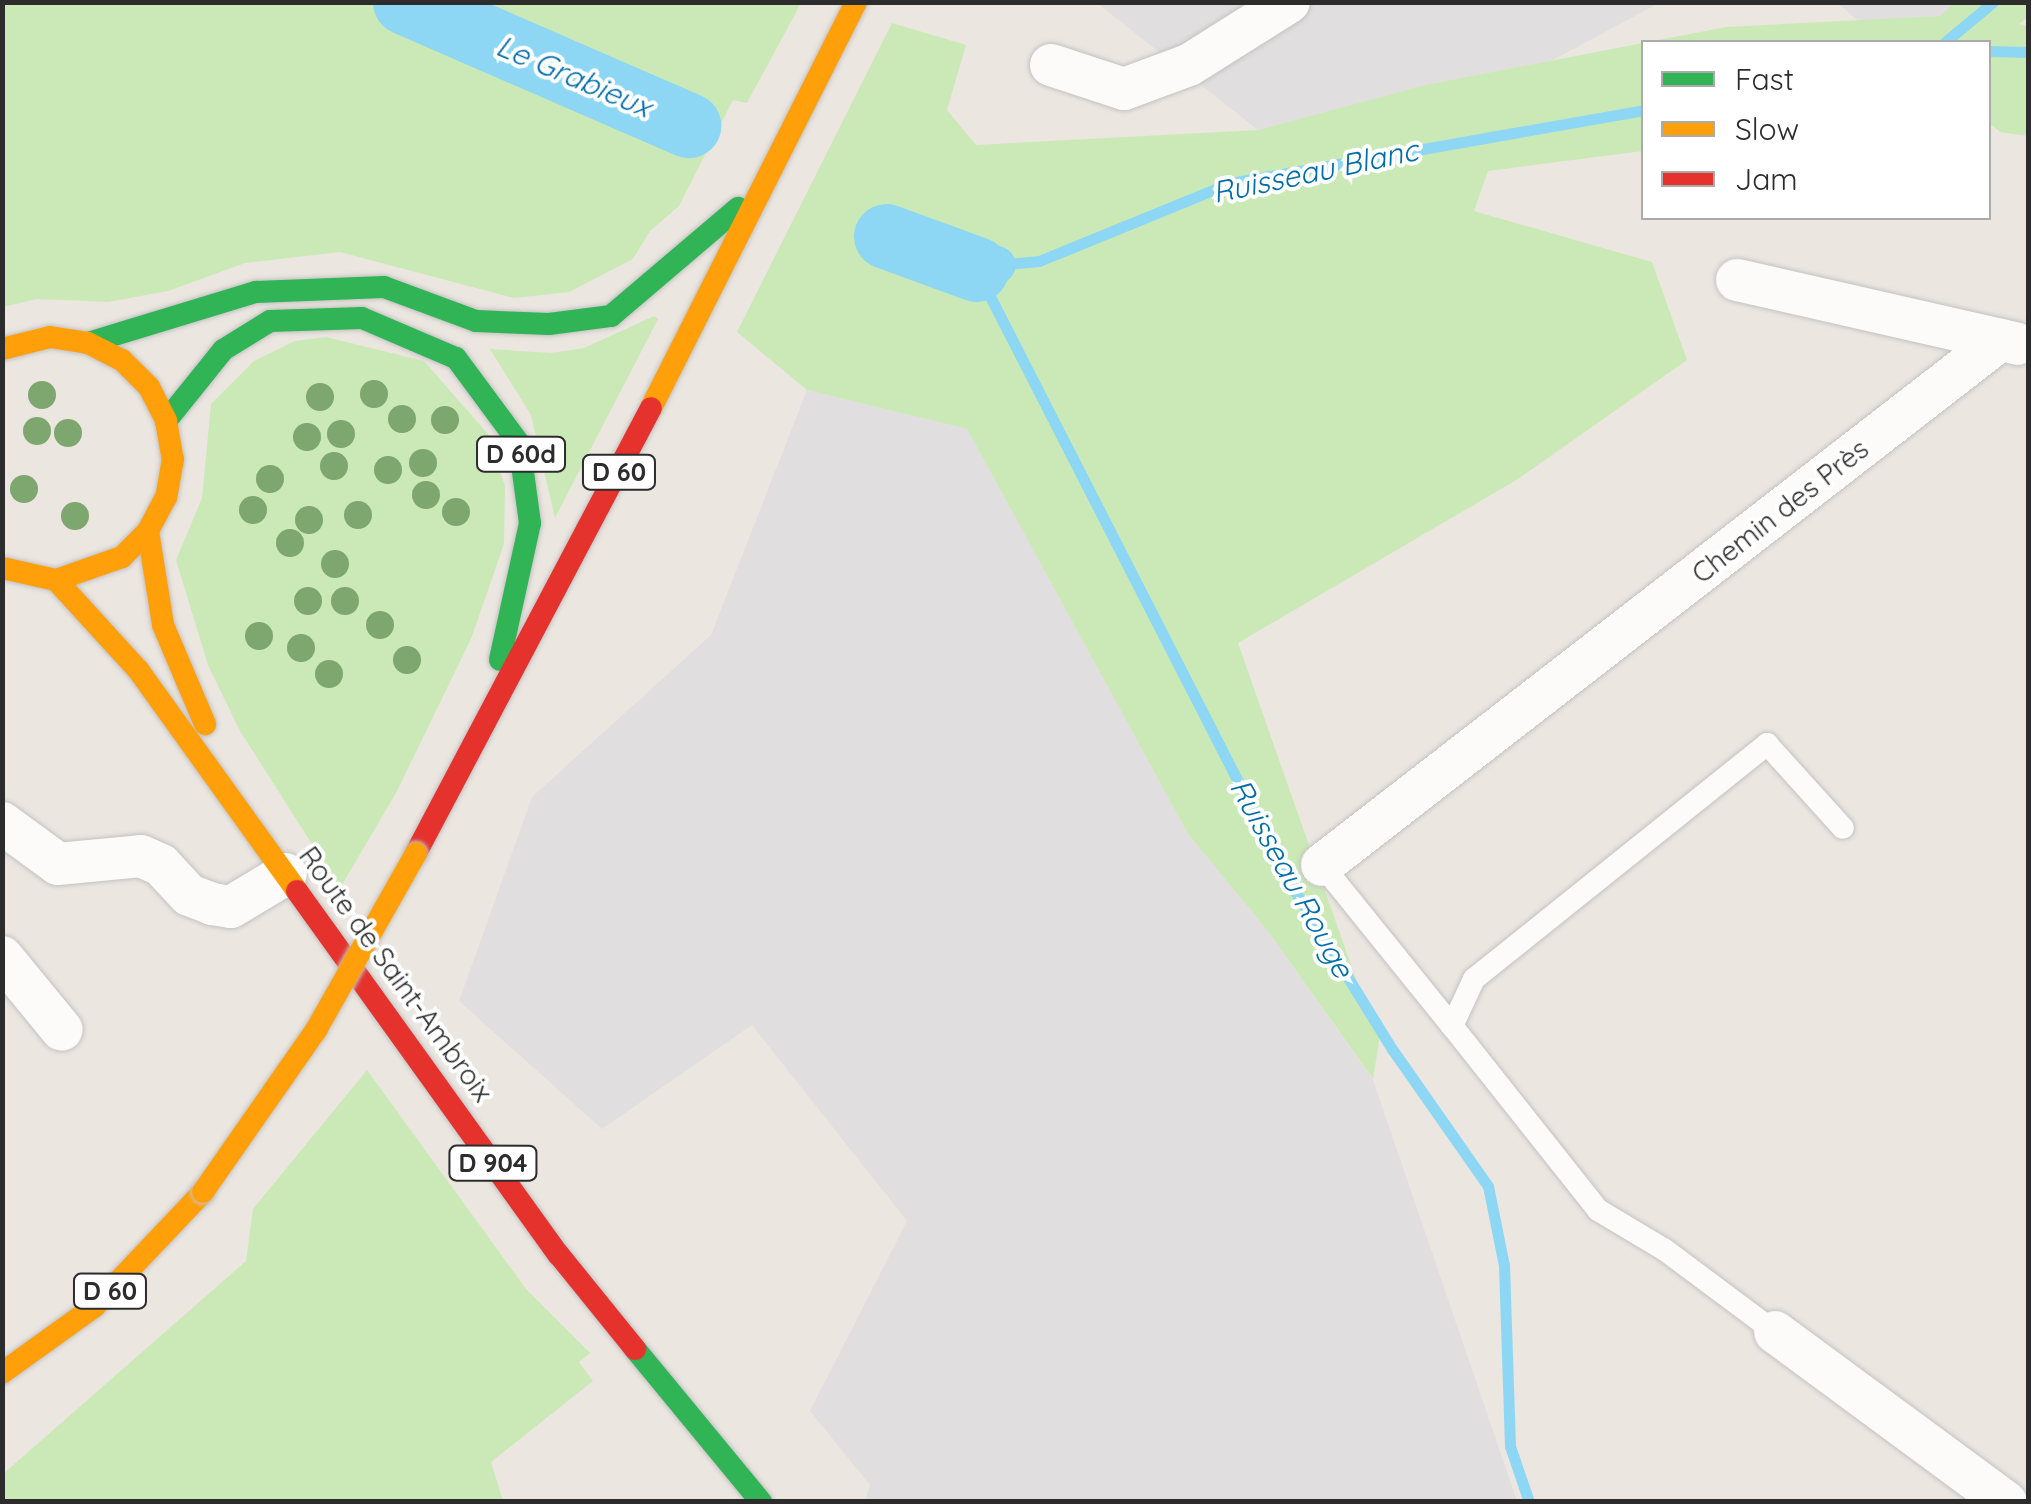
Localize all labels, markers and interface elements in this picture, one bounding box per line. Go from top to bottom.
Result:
water label: Le Grabieux [491,27,657,125]
legend [1641,40,1991,220]
text: Fast [1735,60,1794,98]
text: Slow [1735,110,1799,148]
water label: Ruisseau Blanc [1209,132,1421,210]
text: Jam [1735,160,1798,198]
street label: Chemin des Près [1685,432,1875,590]
road number: D 60d [476,434,566,474]
road number: D 60 [582,452,656,492]
water label: Ruisseau Rouge [1223,772,1361,984]
street label: Route de Saint-Ambroix [292,840,500,1108]
road number: D 904 [448,1143,538,1183]
road number: D 60 [72,1271,148,1311]

